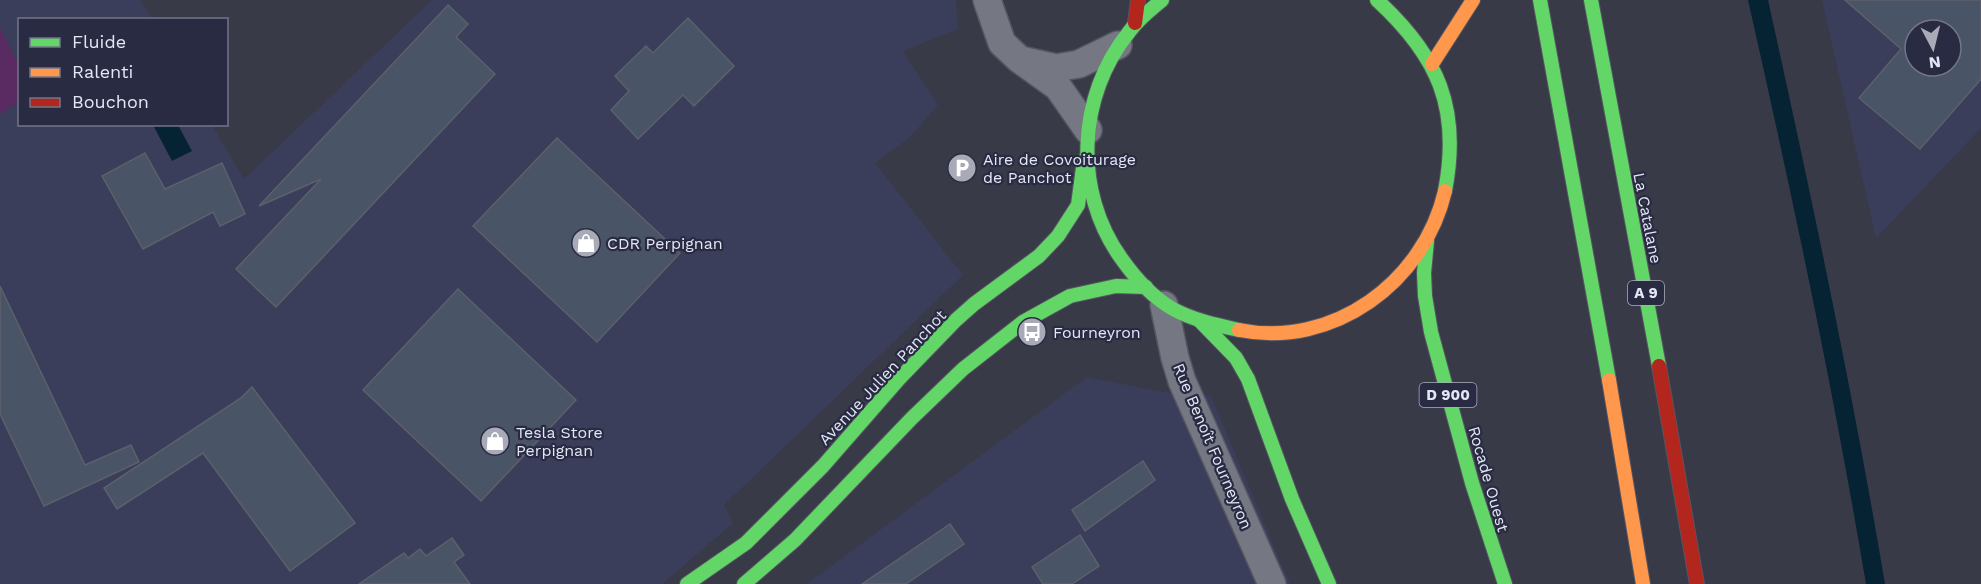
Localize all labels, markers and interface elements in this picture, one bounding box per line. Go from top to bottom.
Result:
legend [18,18,228,126]
north arrow [1903,18,1963,78]
text: Fluide [72,31,126,52]
text: N [1928,52,1942,73]
text: Ralenti [72,61,133,82]
text: Bouchon [72,91,149,112]
place label: Aire de Covoiturage de Panchot [983,150,1136,187]
parking icon: Aire de Covoiturage de Panchot [946,152,978,184]
street label: La Catalane [1629,171,1666,265]
shop icon: CDR Perpignan [570,227,602,259]
place label: CDR Perpignan [607,234,723,253]
road number: A 9 [1628,281,1664,305]
street label: Avenue Julien Panchot [815,306,950,449]
bus stop icon: Fourneyron [1016,316,1048,348]
place label: Fourneyron [1053,323,1141,342]
street label: Rue Benoît Fourneyron [1169,360,1256,532]
road number: D 900 [1420,383,1476,407]
place label: Tesla Store Perpignan [516,423,603,460]
street label: Rocade Ouest [1464,424,1513,534]
shop icon: Tesla Store Perpignan [479,425,511,457]

